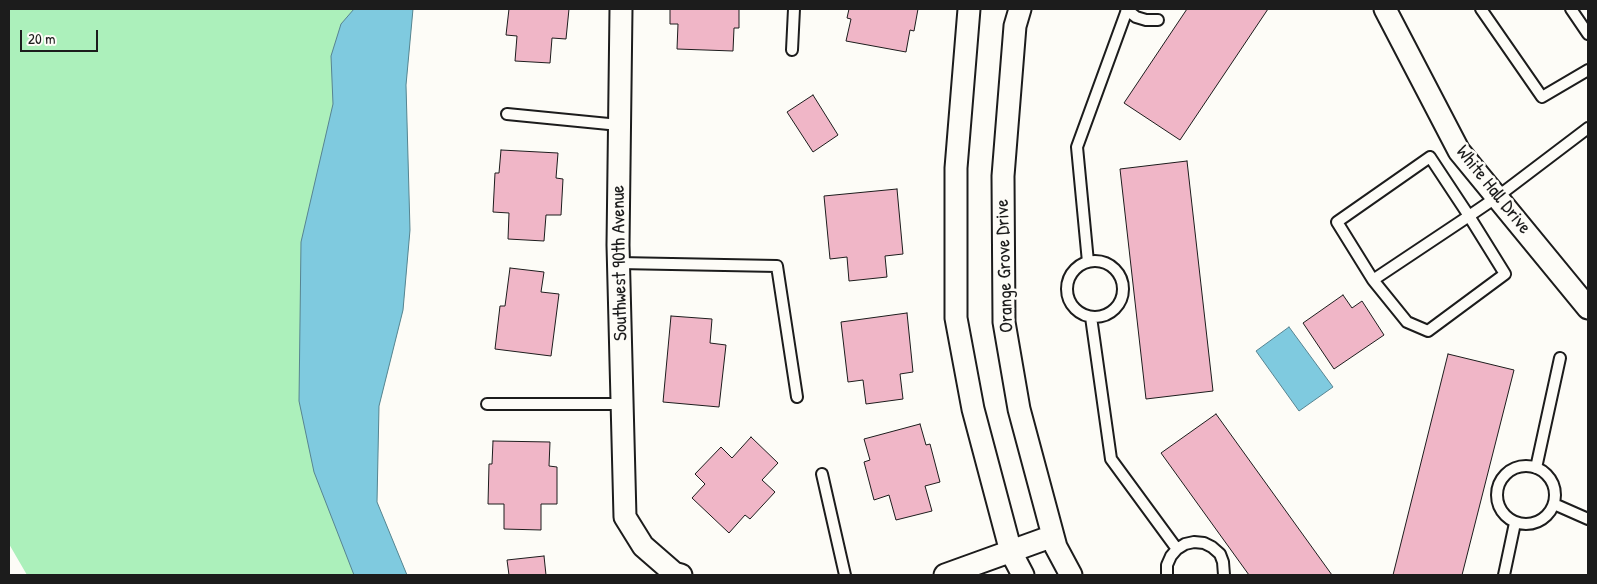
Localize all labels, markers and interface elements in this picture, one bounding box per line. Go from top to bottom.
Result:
scale bar [22,20,100,52]
text: 20 m [28,28,55,49]
street label: White Hall Drive [1450,141,1536,239]
street label: Southwest 90th Avenue [607,185,633,341]
street label: Orange Grove Drive [991,199,1019,333]

